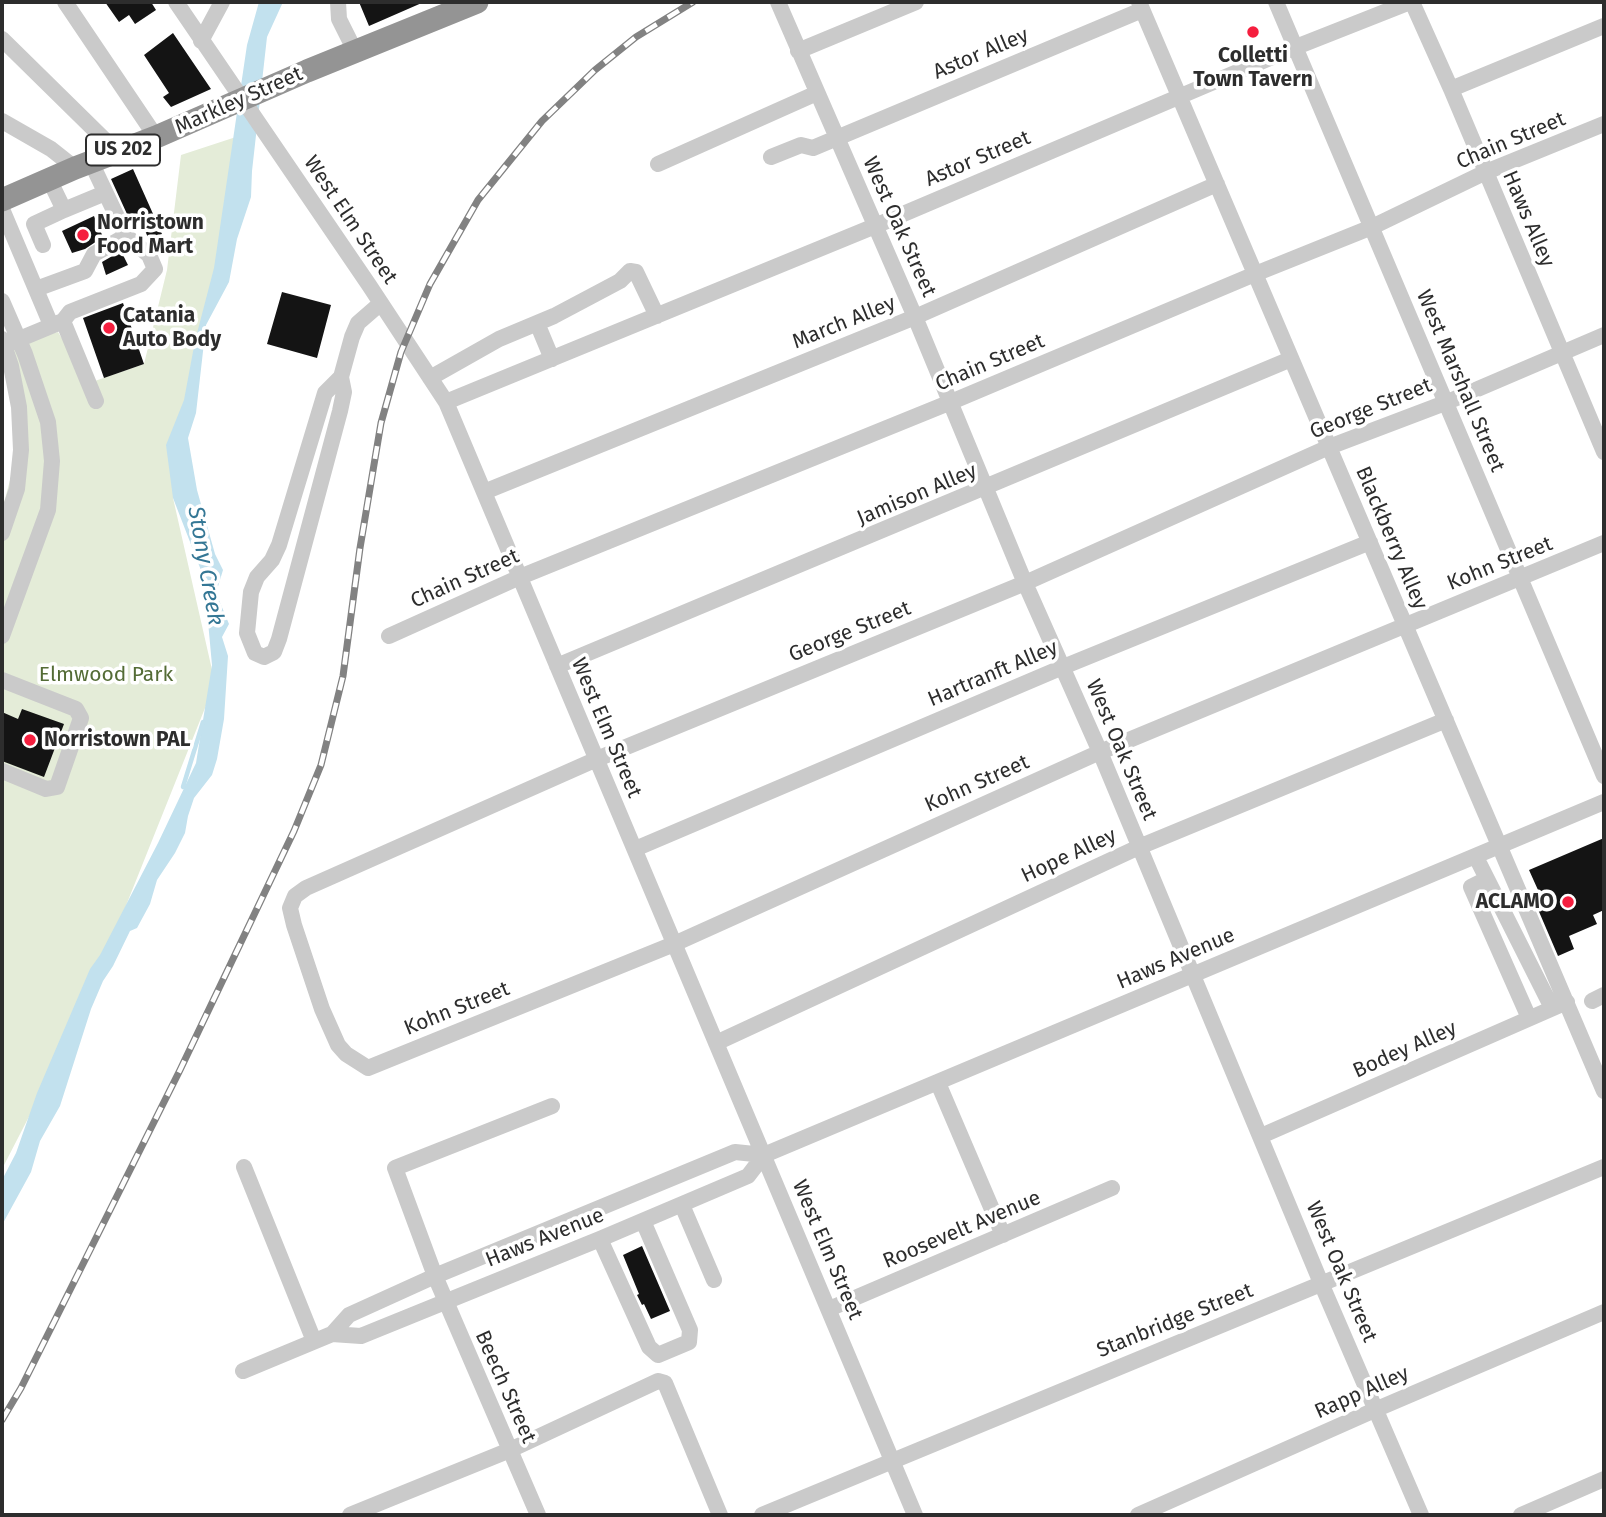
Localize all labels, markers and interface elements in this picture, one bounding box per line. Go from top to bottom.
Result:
street label: Astor Alley [930,23,1032,85]
marker: Colletti Town Tavern [1245,24,1261,40]
place label: Colletti Town Tavern [1193,43,1313,93]
street label: Markley Street [171,62,307,140]
street label: Chain Street [1453,107,1569,175]
street label: Astor Street [922,126,1034,192]
road number: US 202 [86,134,160,166]
street label: West Elm Street [298,151,402,289]
street label: West Oak Street [857,153,941,301]
street label: Haws Alley [1496,167,1560,271]
place label: Norristown Food Mart [97,210,204,260]
marker: Norristown Food Mart [75,227,91,243]
street label: West Marshall Street [1410,286,1510,476]
street label: March Alley [789,291,899,355]
place label: Catania Auto Body [123,303,221,353]
marker: Catania Auto Body [101,320,117,336]
street label: Chain Street [932,329,1048,397]
street label: George Street [1306,373,1436,445]
street label: Jamison Alley [853,458,981,532]
street label: Blackberry Alley [1350,463,1432,613]
water label: Stony Creek [181,504,229,628]
street label: Kohn Street [1444,531,1556,597]
street label: Chain Street [407,544,523,614]
street label: George Street [785,596,915,668]
street label: Hartranft Alley [924,635,1062,713]
street label: West Elm Street [565,654,647,802]
park label: Elmwood Park [39,662,173,688]
street label: West Oak Street [1080,676,1162,824]
place label: Norristown PAL [44,727,190,753]
marker: Norristown PAL [22,732,38,748]
street label: Kohn Street [921,750,1033,818]
street label: Hope Alley [1017,823,1121,889]
place label: ACLAMO [1476,889,1554,915]
marker: ACLAMO [1560,894,1576,910]
street label: Haws Avenue [1113,923,1239,995]
street label: Kohn Street [401,976,513,1042]
street label: Bodey Alley [1349,1016,1461,1084]
street label: West Elm Street [786,1176,868,1324]
street label: Roosevelt Avenue [879,1185,1045,1275]
street label: West Oak Street [1300,1198,1382,1346]
street label: Haws Avenue [482,1203,608,1273]
street label: Stanbridge Street [1093,1278,1257,1364]
street label: Beech Street [469,1327,541,1447]
street label: Rapp Alley [1311,1361,1413,1425]

